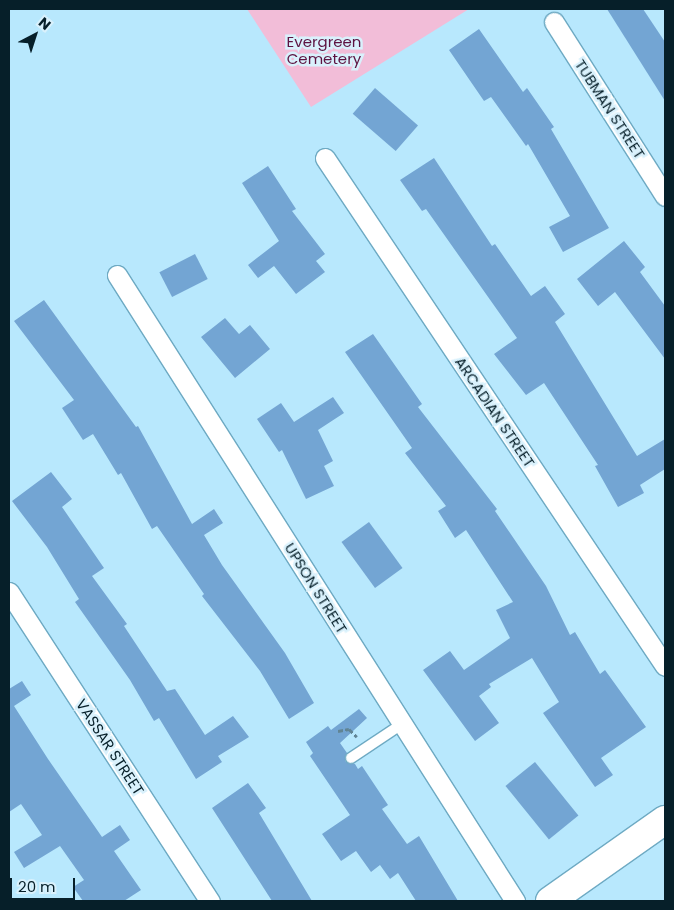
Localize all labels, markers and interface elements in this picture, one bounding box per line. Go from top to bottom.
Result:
north arrow [10,10,60,60]
text: N [34,12,55,35]
park label: Evergreen Cemetery [287,32,361,67]
street label: TUBMAN STREET [571,56,649,162]
street label: ARCADIAN STREET [451,353,539,471]
street label: UPSON STREET [281,539,351,637]
street label: VASSAR STREET [72,696,148,798]
scale bar [12,868,78,900]
text: 20 m [18,876,56,897]

